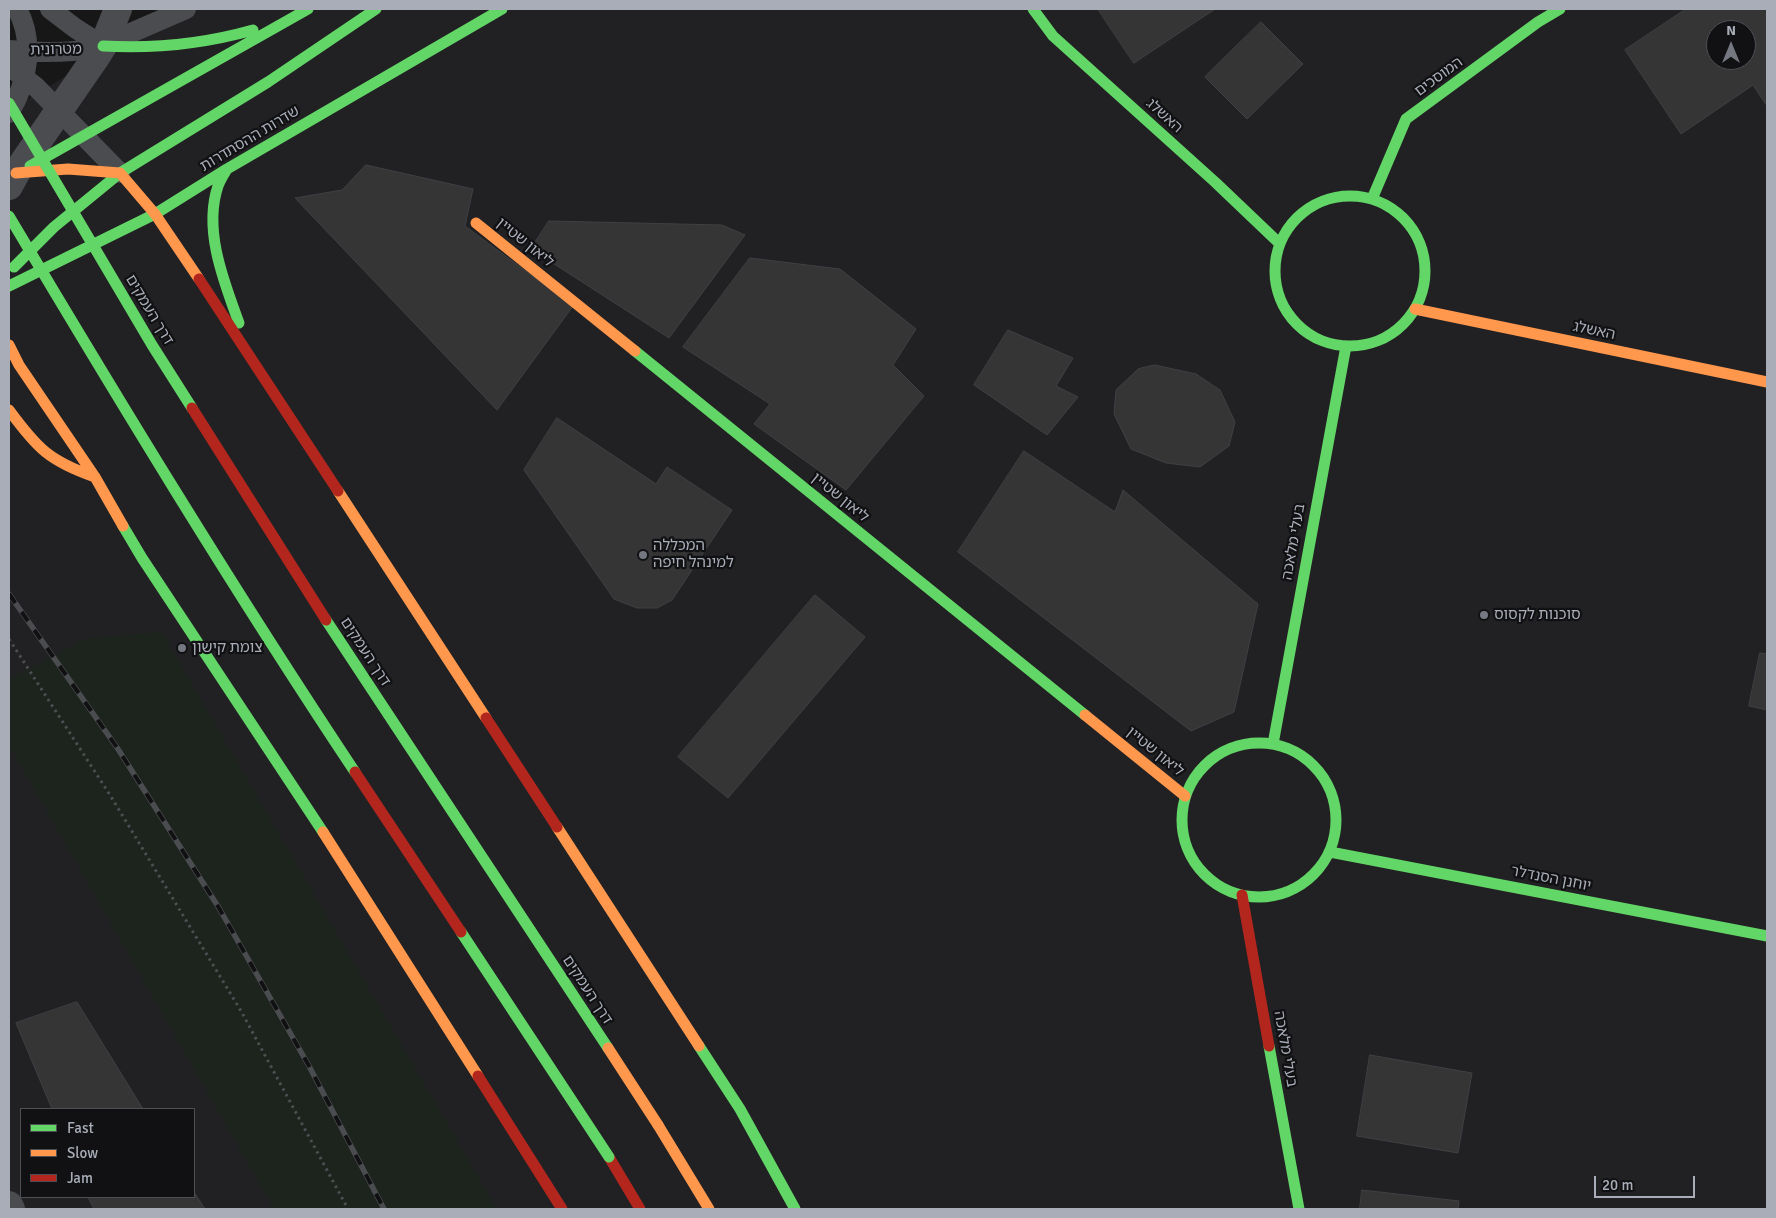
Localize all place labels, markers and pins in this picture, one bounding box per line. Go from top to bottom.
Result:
place label: המכללה למינהל חיפה [653,537,734,572]
marker: המכללה למינהל חיפה [637,549,649,561]
place label: סוכנות לקסוס [1494,606,1581,624]
marker: סוכנות לקסוס [1478,609,1490,621]
place label: צומת קישון [192,639,263,657]
marker: צומת קישון [176,642,188,654]

